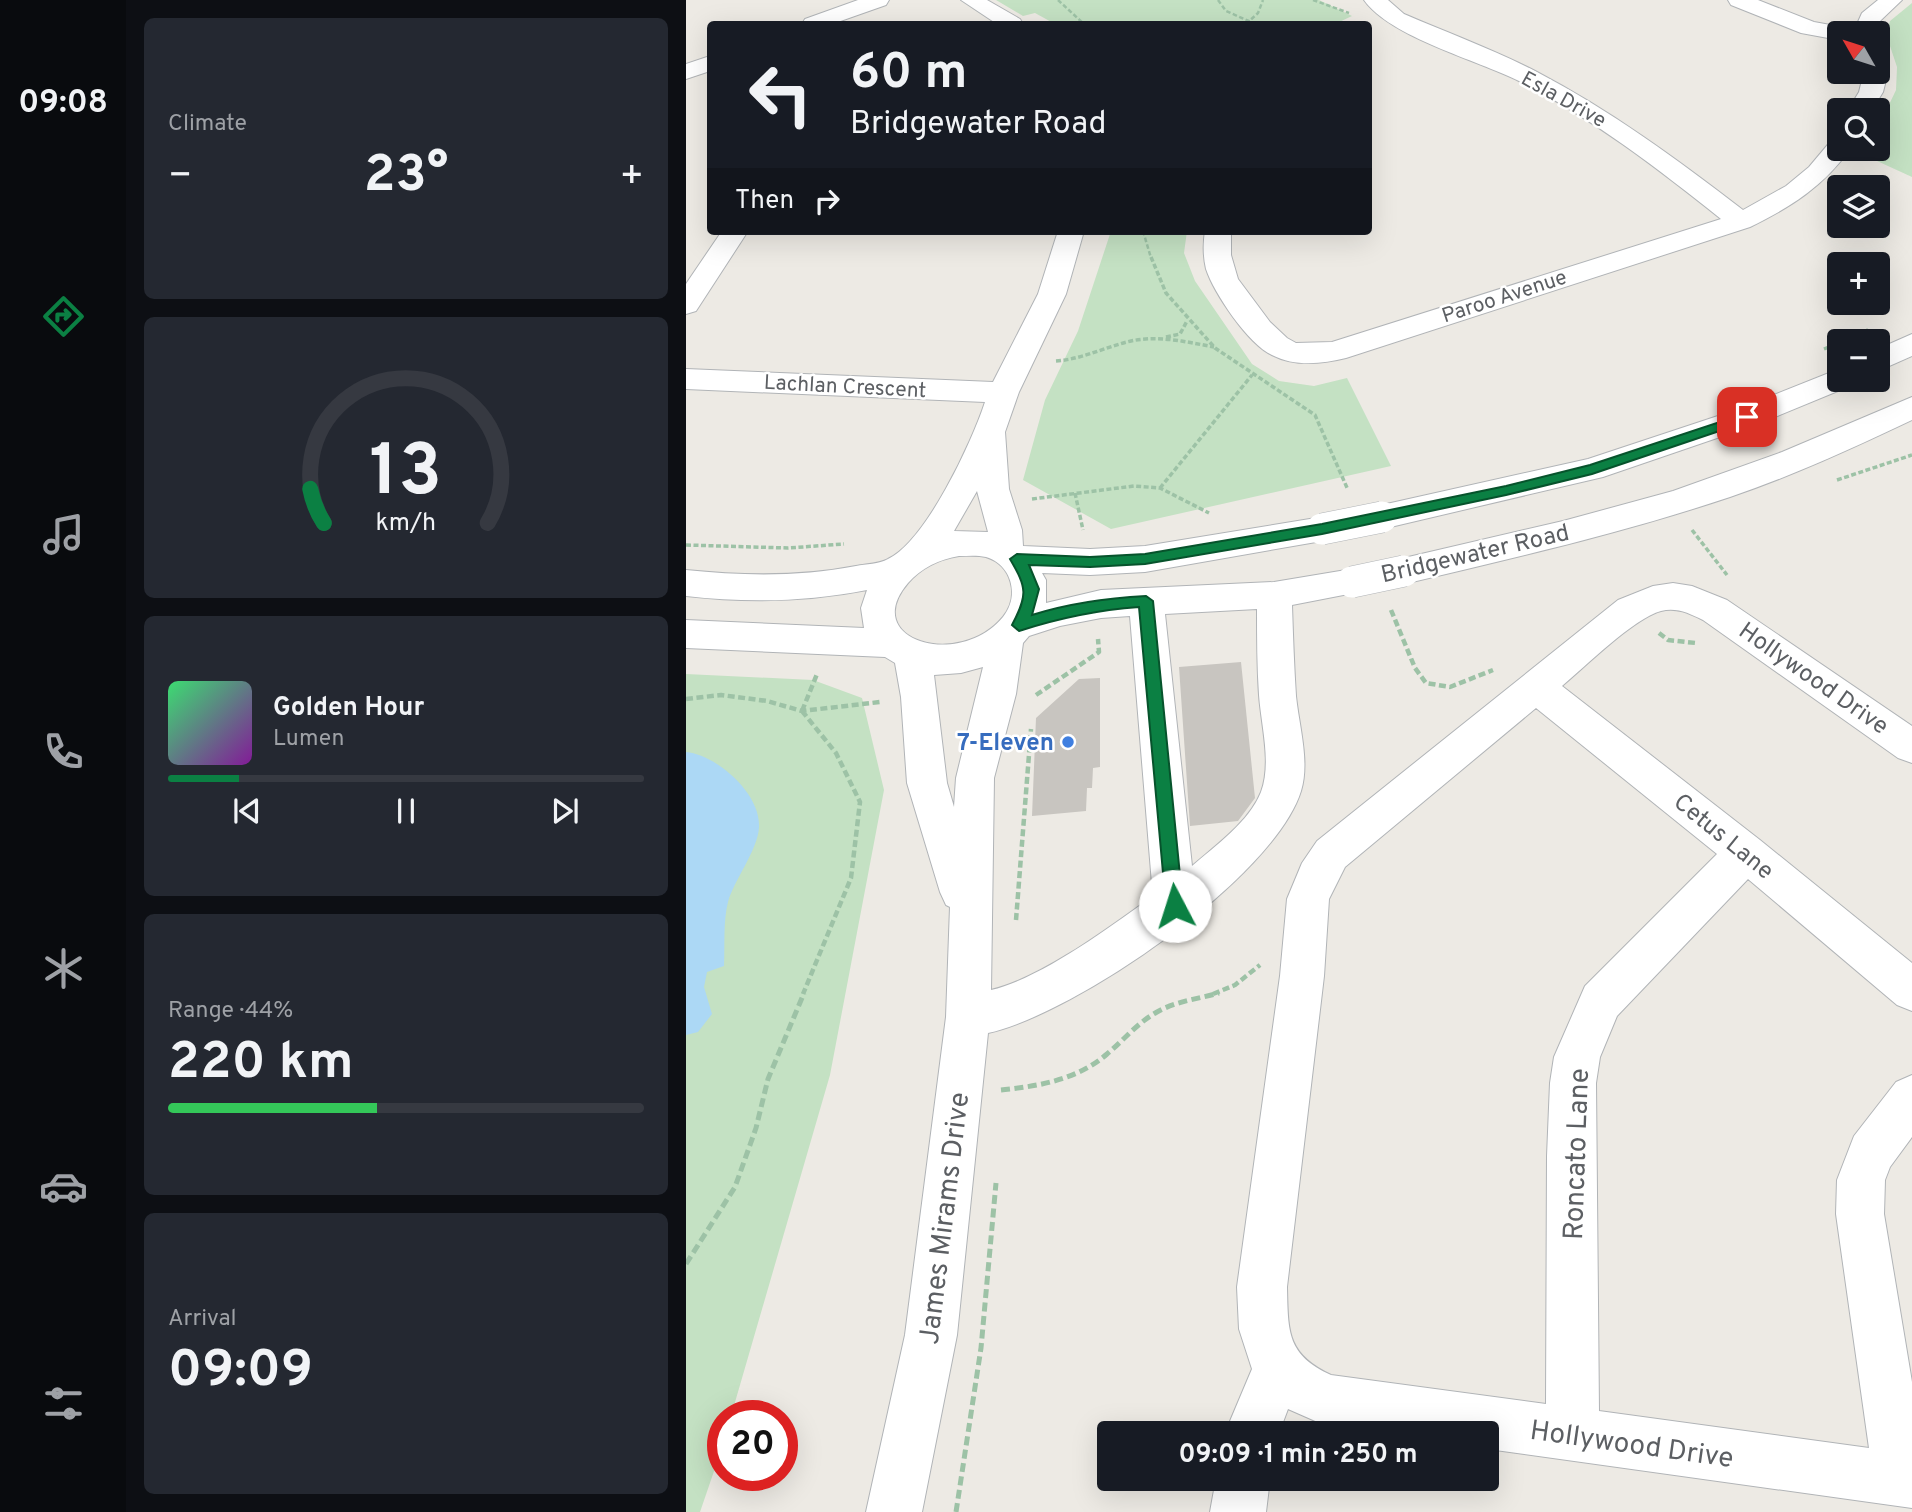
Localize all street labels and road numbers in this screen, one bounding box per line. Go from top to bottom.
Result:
street label: Esla Drive [1516,66,1611,135]
street label: Paroo Avenue [1439,265,1570,330]
street label: Lachlan Crescent [763,370,927,405]
street label: Bridgewater Road [1378,519,1573,591]
street label: Hollywood Drive [1732,617,1894,742]
street label: Cetus Lane [1667,788,1779,887]
street label: Roncato Lane [1557,1067,1599,1241]
street label: James Mirams Drive [913,1090,979,1347]
street label: Hollywood Drive [1527,1414,1736,1478]

